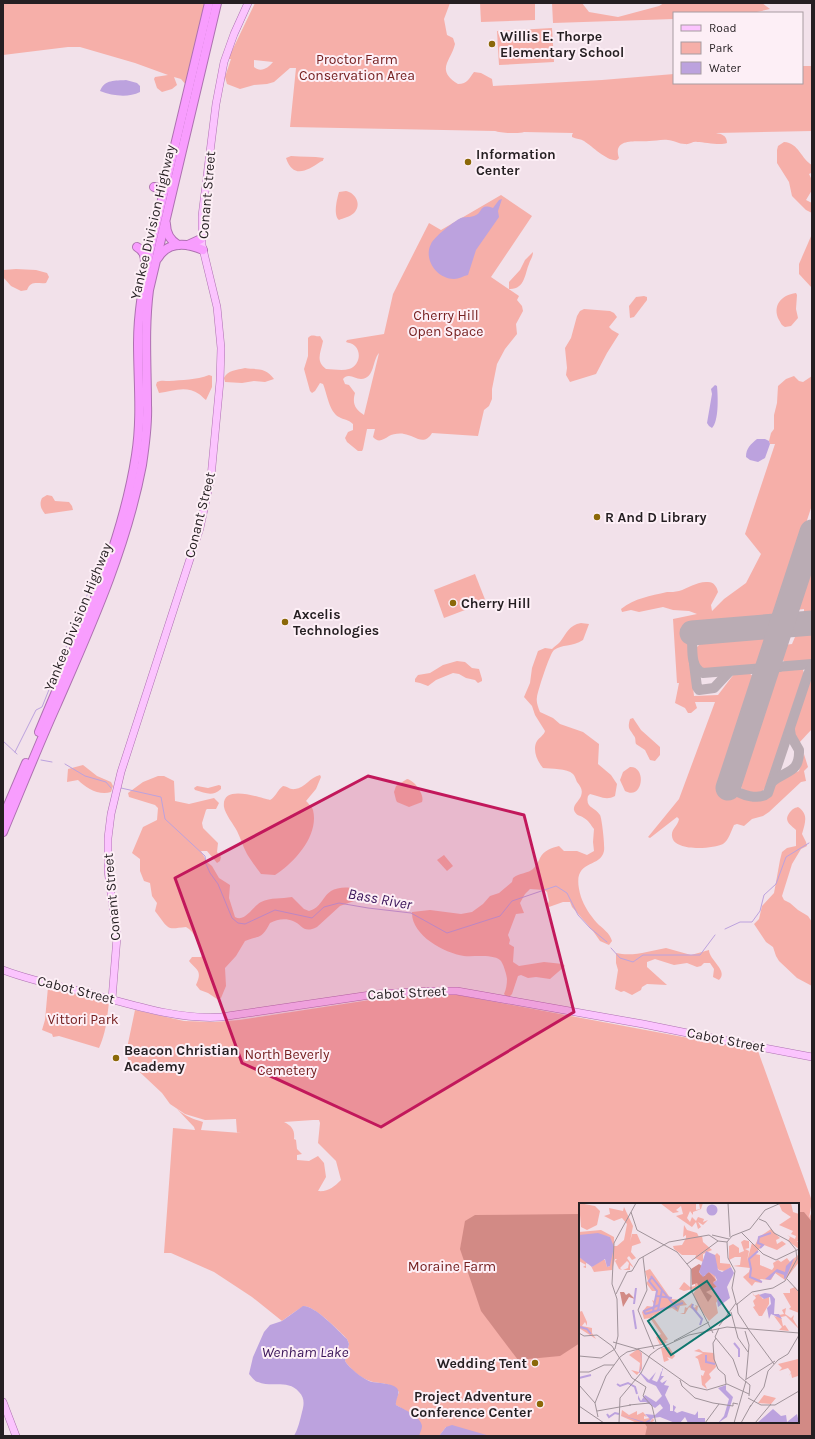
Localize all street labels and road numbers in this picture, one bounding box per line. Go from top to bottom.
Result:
street label: Yankee Division Highway [127,142,179,301]
street label: Conant Street [195,150,219,240]
street label: Conant Street [181,470,219,560]
street label: Yankee Division Highway [40,540,116,694]
street label: Conant Street [100,852,124,942]
street label: Cabot Street [35,972,117,1008]
street label: Cabot Street [367,982,447,1004]
street label: Cabot Street [685,1024,767,1056]

